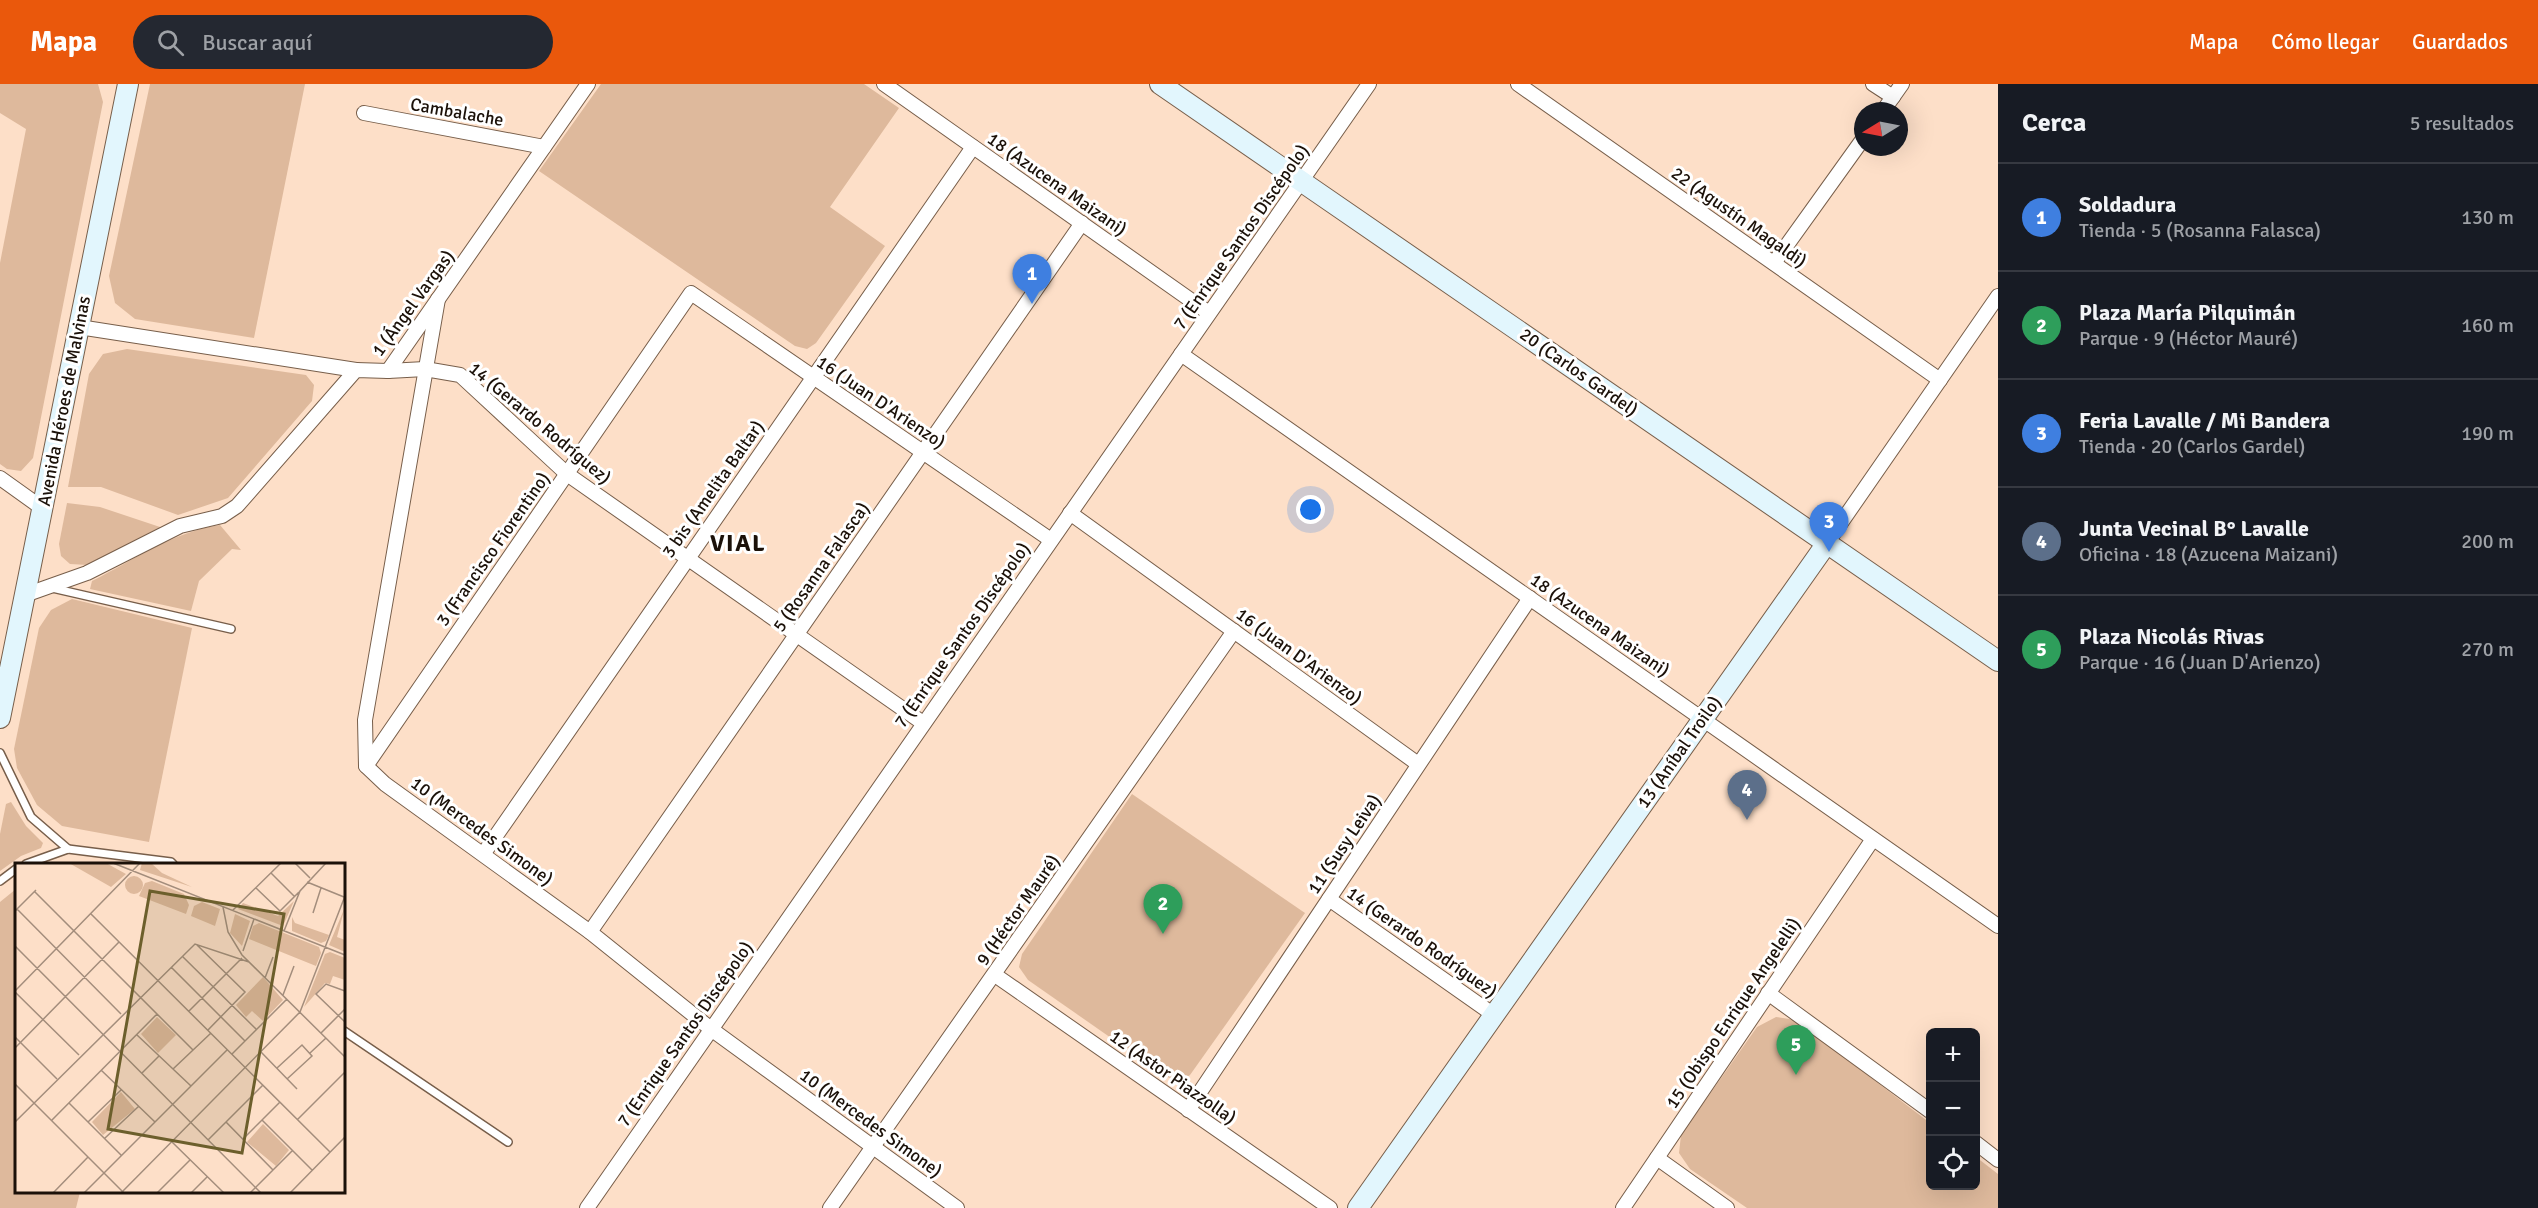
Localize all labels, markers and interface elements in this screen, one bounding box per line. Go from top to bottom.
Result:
search box [133,15,553,69]
text: Mapa [30,25,97,59]
icon: search [154,26,187,59]
text: Buscar aquí [202,29,312,56]
text: Mapa [2189,29,2238,55]
text: Cómo llegar [2271,29,2379,55]
text: Guardados [2412,29,2508,55]
street label: Cambalache [409,93,505,131]
north arrow [1854,102,1908,156]
text: Cerca [2022,107,2086,139]
text: 5 resultados [2410,111,2514,136]
street label: 18 (Azucena Maizani) [983,128,1131,240]
street label: 7 (Enrique Santos Discépolo) [1169,140,1313,334]
street label: 22 (Agustín Magaldi) [1667,162,1811,272]
text: Soldadura [2079,191,2176,218]
text: 1 [2036,205,2047,230]
text: 130 m [2461,205,2514,230]
text: Tienda · 5 (Rosanna Falasca) [2079,218,2321,243]
street label: 1 (Ángel Vargas) [367,246,459,360]
pin: 1 [1012,254,1052,304]
street label: Avenida Héroes de Malvinas [33,294,95,508]
text: Plaza María Pilquimán [2079,299,2296,326]
text: 2 [2036,313,2047,338]
text: 160 m [2461,313,2514,338]
street label: 20 (Carlos Gardel) [1516,323,1642,421]
text: Parque · 9 (Héctor Mauré) [2079,326,2298,351]
street label: 16 (Juan D'Arienzo) [813,351,949,453]
street label: 14 (Gerardo Rodríguez) [465,357,615,489]
text: Feria Lavalle / Mi Bandera [2079,407,2330,434]
street label: 3 bis (Amelita Baltar) [657,416,769,562]
text: 3 [2036,421,2047,446]
text: 190 m [2461,421,2514,446]
text: Tienda · 20 (Carlos Gardel) [2079,434,2305,459]
street label: 3 (Francisco Fiorentino) [432,468,554,630]
your location [1296,495,1325,524]
street label: 5 (Rosanna Falasca) [768,498,874,636]
pin: 3 [1810,502,1848,552]
text: Junta Vecinal B° Lavalle [2079,515,2309,542]
district label: VIAL [710,528,766,558]
text: 4 [2036,529,2047,554]
text: 200 m [2461,529,2514,554]
street label: 7 (Enrique Santos Discépolo) [890,538,1034,732]
text: Oficina · 18 (Azucena Maizani) [2079,542,2338,567]
street label: 18 (Azucena Maizani) [1526,569,1674,681]
street label: 16 (Juan D'Arienzo) [1232,603,1366,709]
text: Plaza Nicolás Rivas [2079,623,2264,650]
text: 5 [2036,637,2047,662]
text: 270 m [2461,637,2514,662]
text: Parque · 16 (Juan D'Arienzo) [2079,650,2321,675]
street label: 13 (Aníbal Troilo) [1632,692,1726,812]
pin: 4 [1728,770,1766,820]
street label: 10 (Mercedes Simone) [407,772,557,890]
street label: 11 (Susy Leiva) [1303,790,1385,898]
street label: 9 (Héctor Mauré) [972,850,1064,970]
inset map [15,863,345,1193]
street label: 14 (Gerardo Rodríguez) [1343,882,1501,1002]
pin: 2 [1144,884,1182,934]
street label: 15 (Obispo Enrique Angelelli) [1661,914,1805,1112]
street label: 7 (Enrique Santos Discépolo) [613,937,757,1131]
street label: 12 (Astor Piazzolla) [1106,1025,1240,1129]
pin: 5 [1776,1026,1816,1075]
map controls [1926,1028,1980,1190]
button: + [1926,1028,1980,1082]
street label: 10 (Mercedes Simone) [796,1064,946,1182]
button: − [1926,1082,1980,1136]
button: locate [1926,1136,1980,1190]

